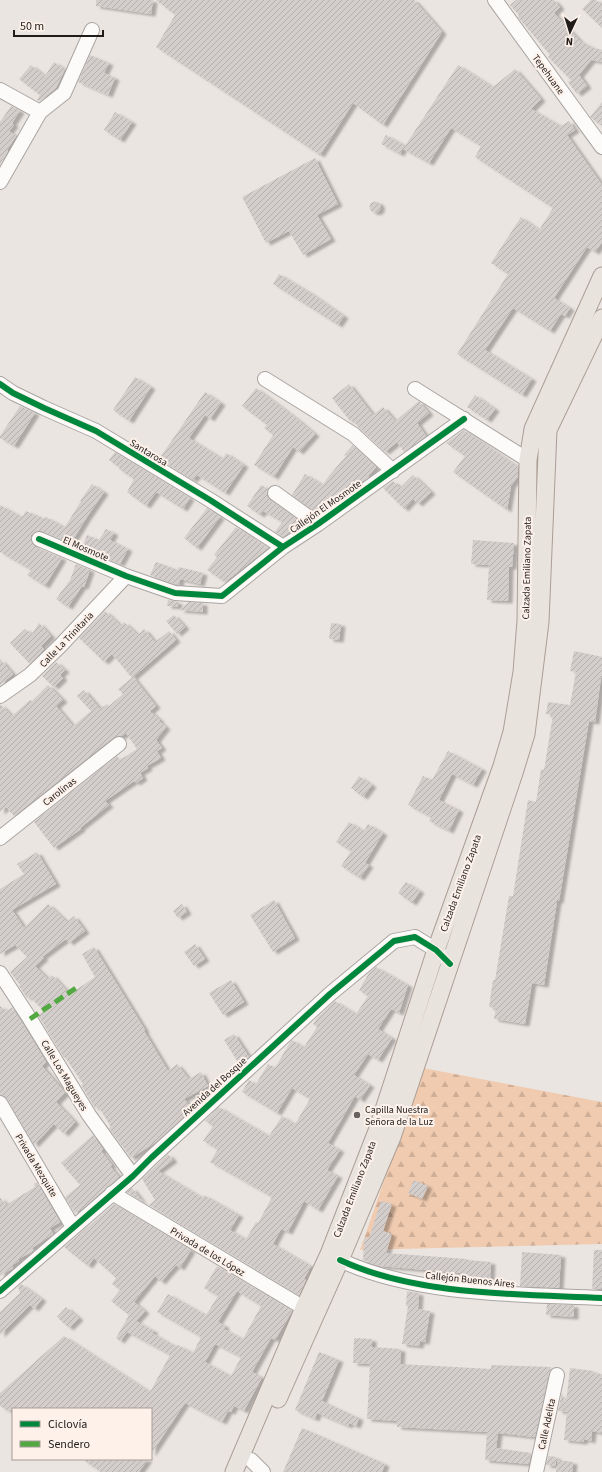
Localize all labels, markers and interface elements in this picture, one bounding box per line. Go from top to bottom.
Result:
scale bar [14,12,103,38]
north arrow [550,12,590,52]
text: 50 m [20,18,44,35]
text: N [565,34,574,49]
street label: Tepehuane [529,52,568,98]
street label: Santarosa [127,436,170,470]
street label: Callejón El Mosmote [287,477,364,537]
street label: Calzada Emiliano Zapata [519,517,535,619]
street label: El Mosmote [61,533,111,565]
street label: Calle La Trinitaria [36,609,97,671]
street label: Carolinas [40,774,79,809]
street label: Calzada Emiliano Zapata [437,833,485,934]
street label: Calle Los Magueyes [37,1037,91,1114]
street label: Avenida del Bosque [180,1054,250,1119]
place label: Capilla Nuestra Señora de la Luz [365,1103,433,1129]
marker: Capilla Nuestra Señora de la Luz [352,1110,362,1120]
street label: Privada Mezquite [12,1131,61,1200]
street label: Calzada Emiliano Zapata [330,1139,380,1240]
street label: Privada de los López [167,1224,248,1280]
street label: Callejón Buenos Aires [424,1268,515,1292]
street label: Calle Adelita [535,1397,559,1451]
legend [12,1408,152,1460]
text: Ciclovía [48,1416,87,1433]
text: Sendero [48,1436,90,1453]

